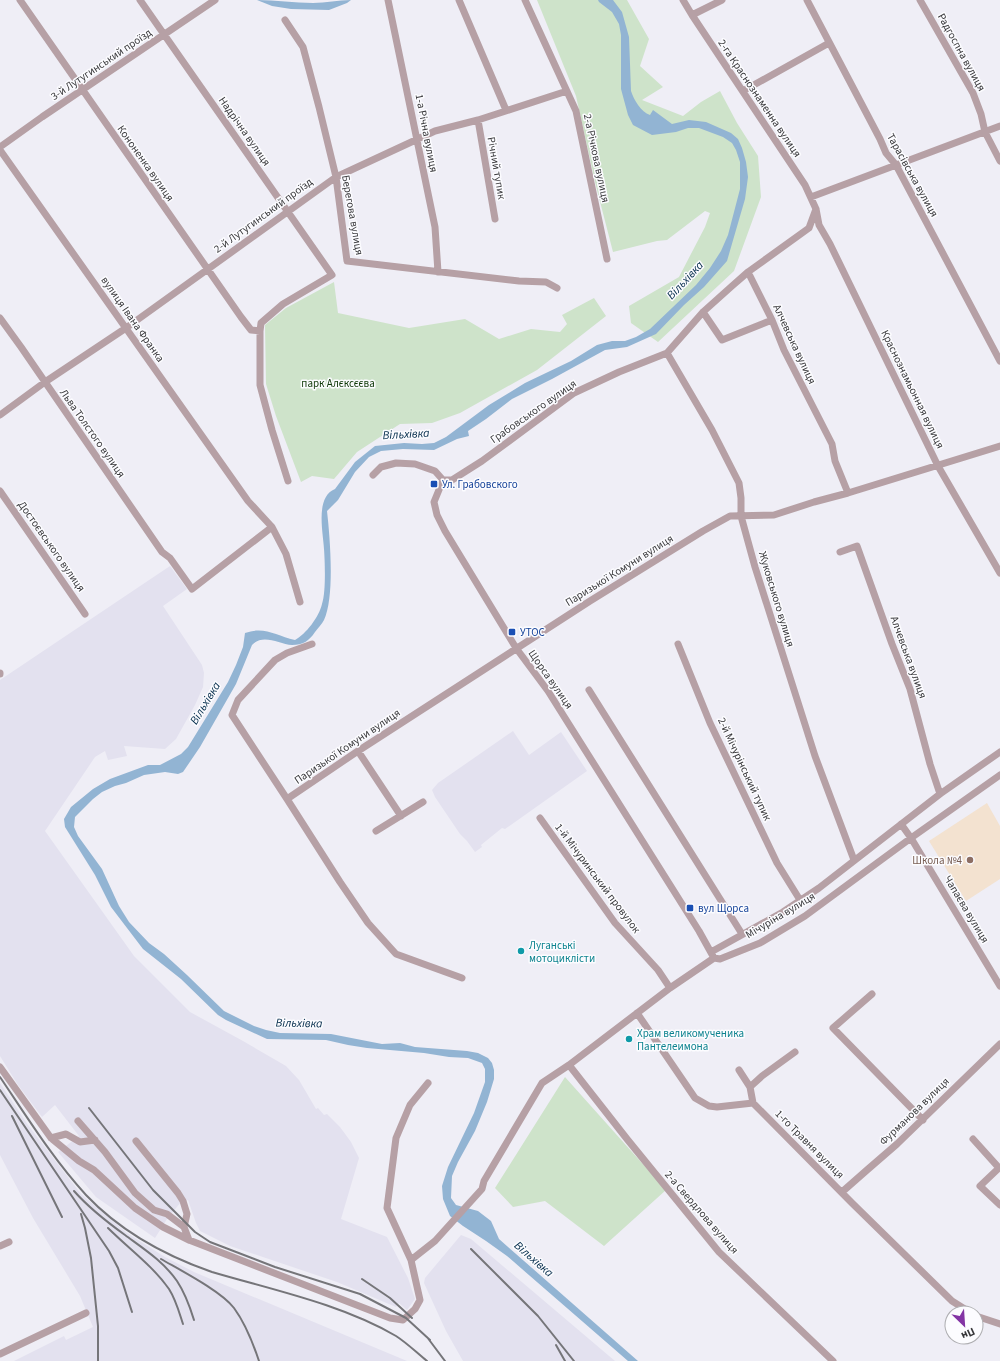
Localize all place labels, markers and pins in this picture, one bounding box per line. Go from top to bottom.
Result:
place label: Ул. Грабовского [442,477,518,492]
marker: Ул. Грабовского [429,479,439,489]
place label: УТОС [520,625,545,640]
marker: УТОС [507,627,517,637]
place label: Школа №4 [912,853,963,868]
marker: Школа №4 [965,855,975,865]
place label: вул Щорса [698,901,749,916]
marker: вул Щорса [685,903,695,913]
place label: Луганські мотоциклісти [529,938,595,966]
marker: Луганські мотоциклісти [516,946,526,956]
place label: Храм великомученика Пантелеимона [637,1026,744,1054]
marker: Храм великомученика Пантелеимона [624,1034,634,1044]

